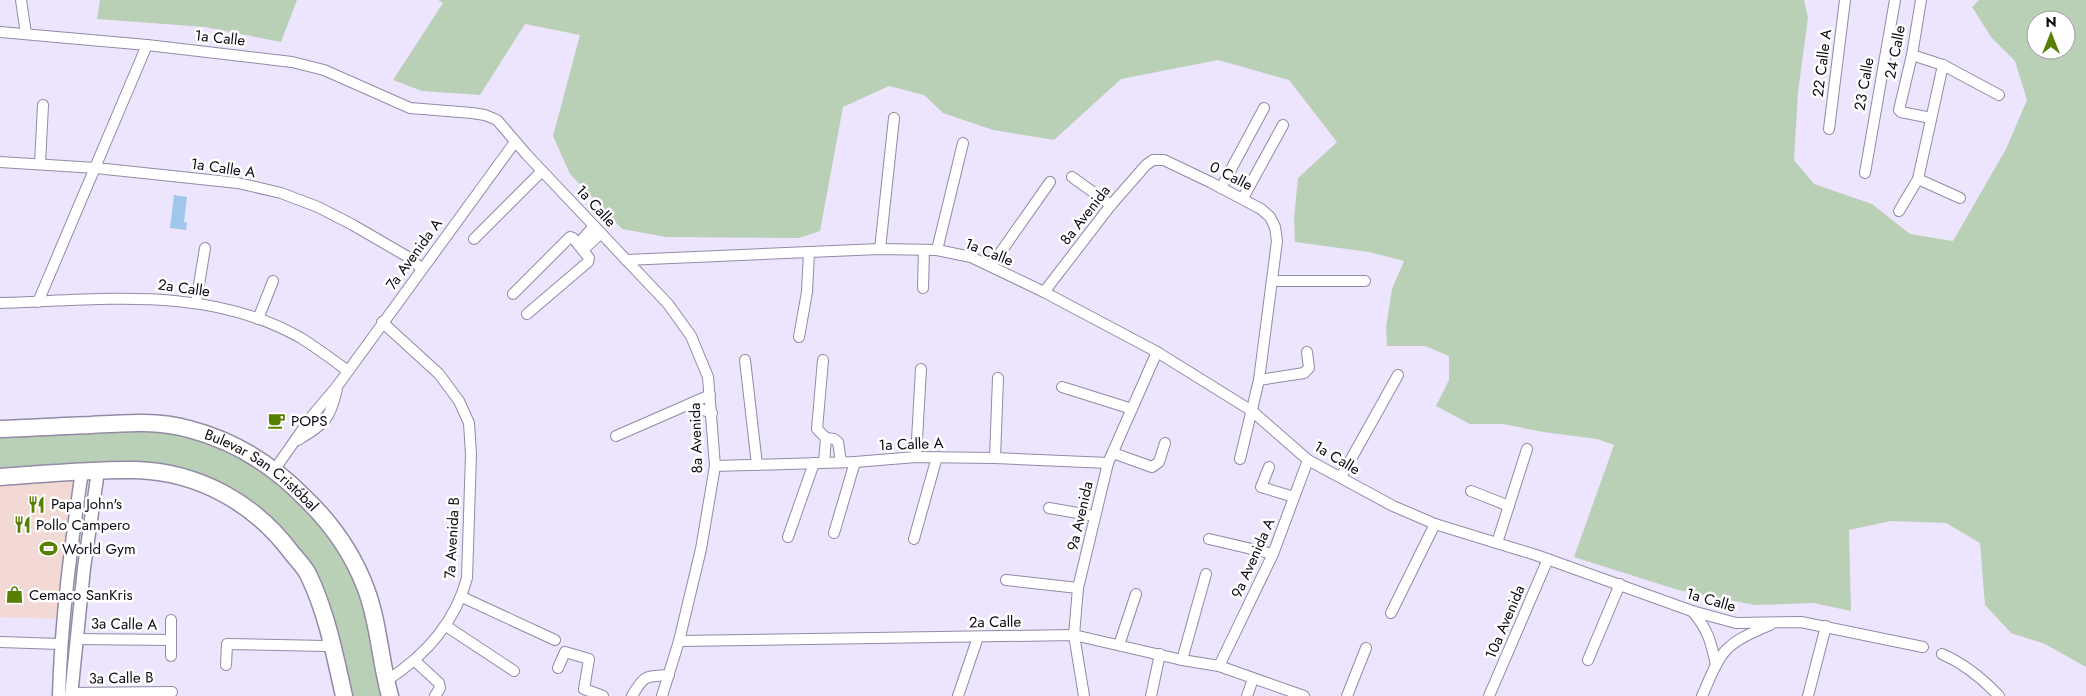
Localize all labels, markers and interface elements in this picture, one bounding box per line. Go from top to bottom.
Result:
north arrow [2026,10,2076,60]
text: N [2045,12,2057,32]
street label: 24 Calle [1879,23,1911,81]
street label: 1a Calle [194,24,247,52]
street label: 22 Calle A [1807,28,1837,98]
street label: 23 Calle [1849,56,1880,112]
street label: 1a Calle A [189,153,257,183]
street label: 0 Calle [1206,156,1257,196]
street label: 1a Calle [571,180,621,232]
street label: 8a Avenida [1055,180,1115,250]
street label: 7a Avenida A [381,214,447,294]
street label: 1a Calle [961,232,1017,272]
street label: 2a Calle [157,273,212,303]
street label: 8a Avenida [684,402,708,474]
place label: POPS [291,410,328,432]
cafe icon: POPS [267,411,287,431]
street label: Bulevar San Cristóbal [202,423,324,516]
street label: 1a Calle A [878,432,944,456]
street label: 1a Calle [1310,436,1365,481]
street label: 9a Avenida [1061,479,1099,553]
place label: Papa John's [51,493,122,515]
restaurant icon: Papa John's [27,494,47,514]
street label: 7a Avenida B [439,497,465,579]
place label: Pollo Campero [36,514,130,536]
restaurant icon: Pollo Campero [12,515,32,535]
street label: 9a Avenida A [1226,515,1280,601]
place label: World Gym [62,538,136,560]
sports icon: World Gym [38,539,58,559]
street label: 10a Avenida [1480,582,1530,662]
street label: 1a Calle [1684,582,1739,618]
place label: Cemaco SanKris [29,584,133,606]
shop icon: Cemaco SanKris [5,585,25,605]
street label: 2a Calle [969,611,1022,633]
street label: 3a Calle A [91,612,157,636]
street label: 3a Calle B [88,666,154,690]

